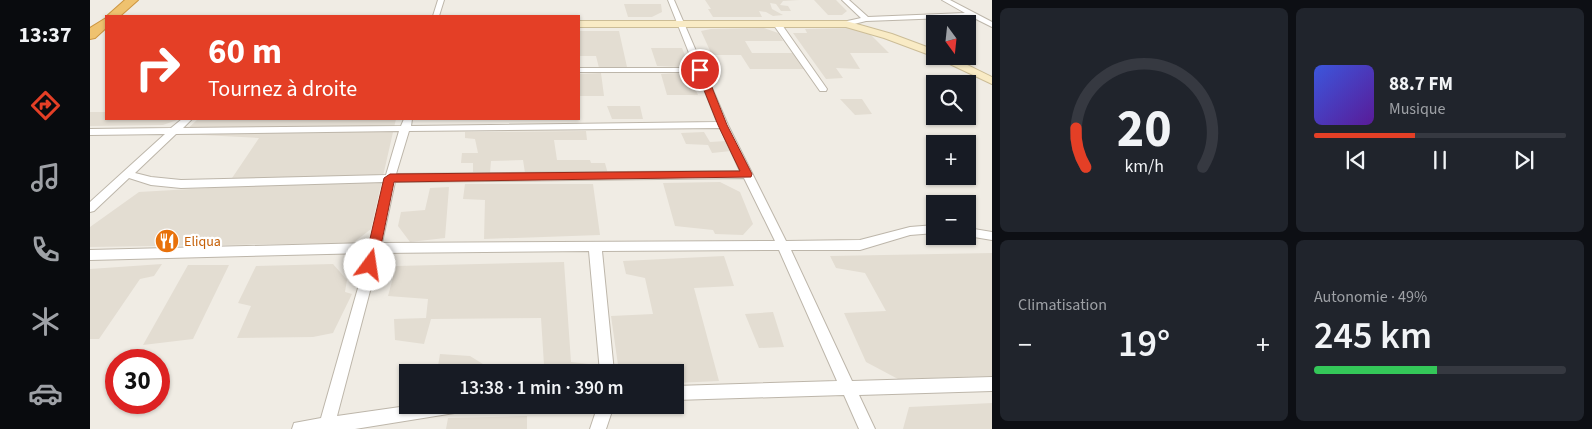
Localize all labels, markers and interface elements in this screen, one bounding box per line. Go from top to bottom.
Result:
north arrow [926,15,976,65]
map controls [926,15,976,245]
text: 13:37 [18,19,72,51]
text: 60 m [208,27,282,77]
icon: right [125,35,190,100]
pin [679,49,721,91]
icon: arrive [686,56,714,84]
text: 88.7 FM [1389,71,1453,98]
text: Tournez à droite [208,73,357,105]
button: search [926,75,976,125]
icon: directions [28,88,63,123]
text: 20 [1117,93,1171,167]
text: Musique [1389,98,1446,120]
button: + [926,135,976,185]
icon: previous [1342,146,1370,174]
icon: pause [1426,146,1454,174]
icon: next [1510,146,1538,174]
text: km/h [1124,154,1164,179]
icon: music [28,160,63,195]
button: − [926,195,976,245]
restaurant icon: Eliqua [154,228,180,254]
icon: phone [28,232,63,267]
place label: Eliqua [184,232,221,252]
position arrow [343,238,395,290]
text: Autonomie · 49% [1314,286,1427,308]
text: Climatisation [1018,294,1107,316]
icon: climate [28,304,63,339]
text: 245 km [1314,309,1432,363]
text: 19° [1118,317,1170,371]
text: − [1018,325,1032,365]
text: + [1256,325,1270,365]
speed limit sign: 30 [105,349,170,414]
text: 13:38 · 1 min · 390 m [459,375,624,402]
icon: car [28,376,63,411]

